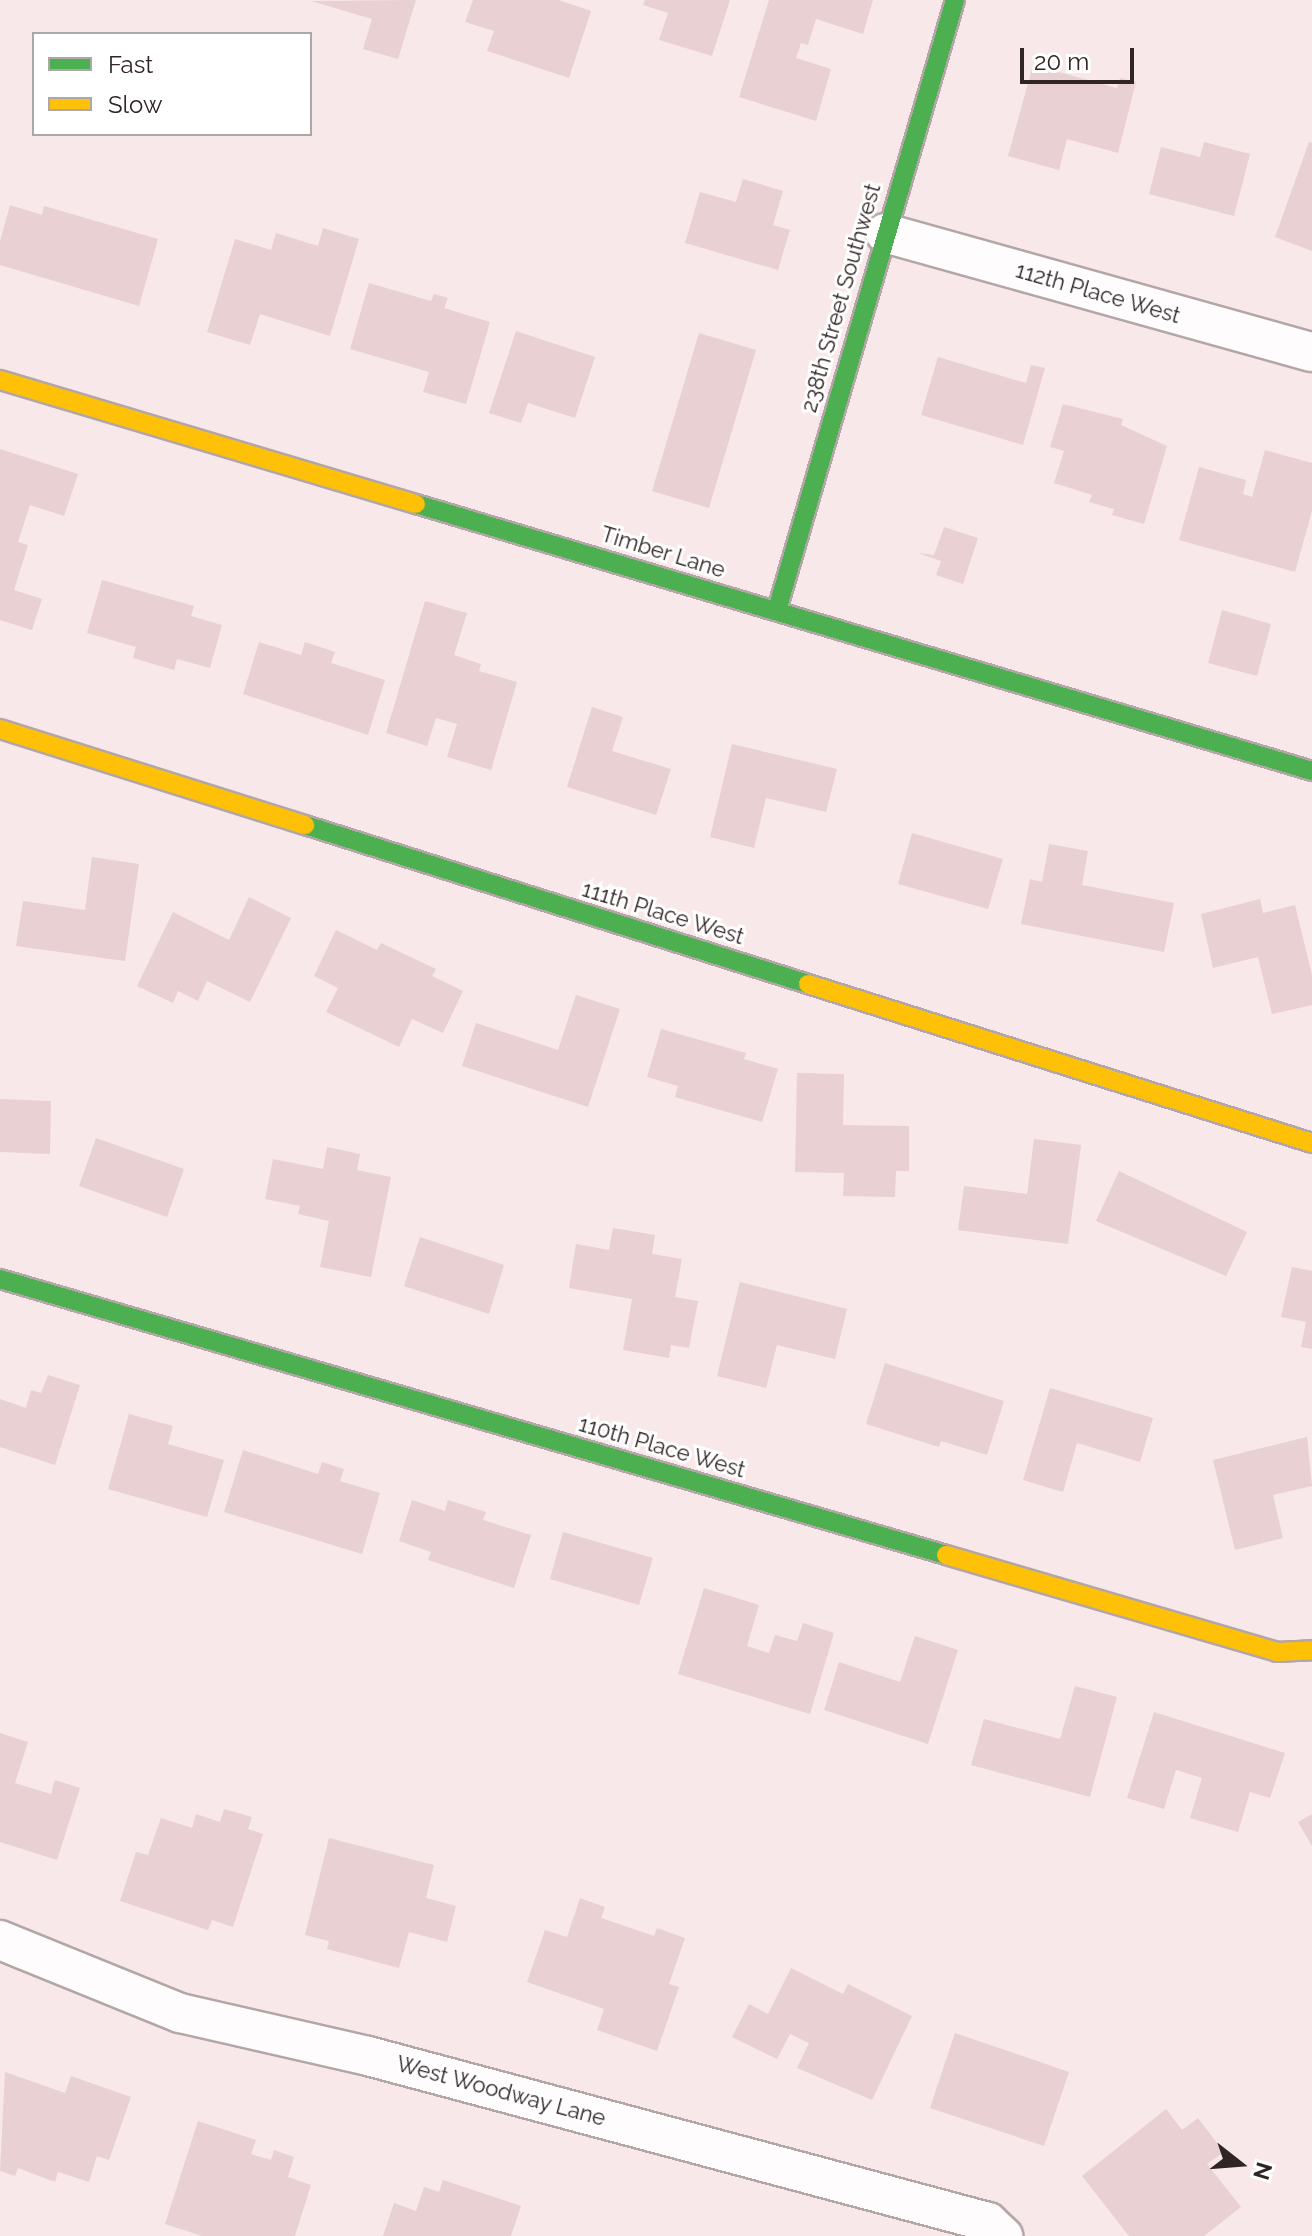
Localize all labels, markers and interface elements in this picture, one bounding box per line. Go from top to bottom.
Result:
legend [32,32,312,136]
scale bar [1024,32,1138,82]
text: 20 m [1034,47,1089,76]
text: Fast [108,50,153,79]
text: Slow [108,90,162,119]
street label: 238th Street Southwest [796,181,886,415]
street label: 112th Place West [1012,257,1184,329]
street label: Timber Lane [598,521,728,583]
street label: 111th Place West [578,876,748,950]
street label: 110th Place West [575,1411,749,1483]
street label: West Woodway Lane [393,2050,609,2132]
north arrow [1200,2124,1280,2204]
text: N [1248,2159,1278,2183]

